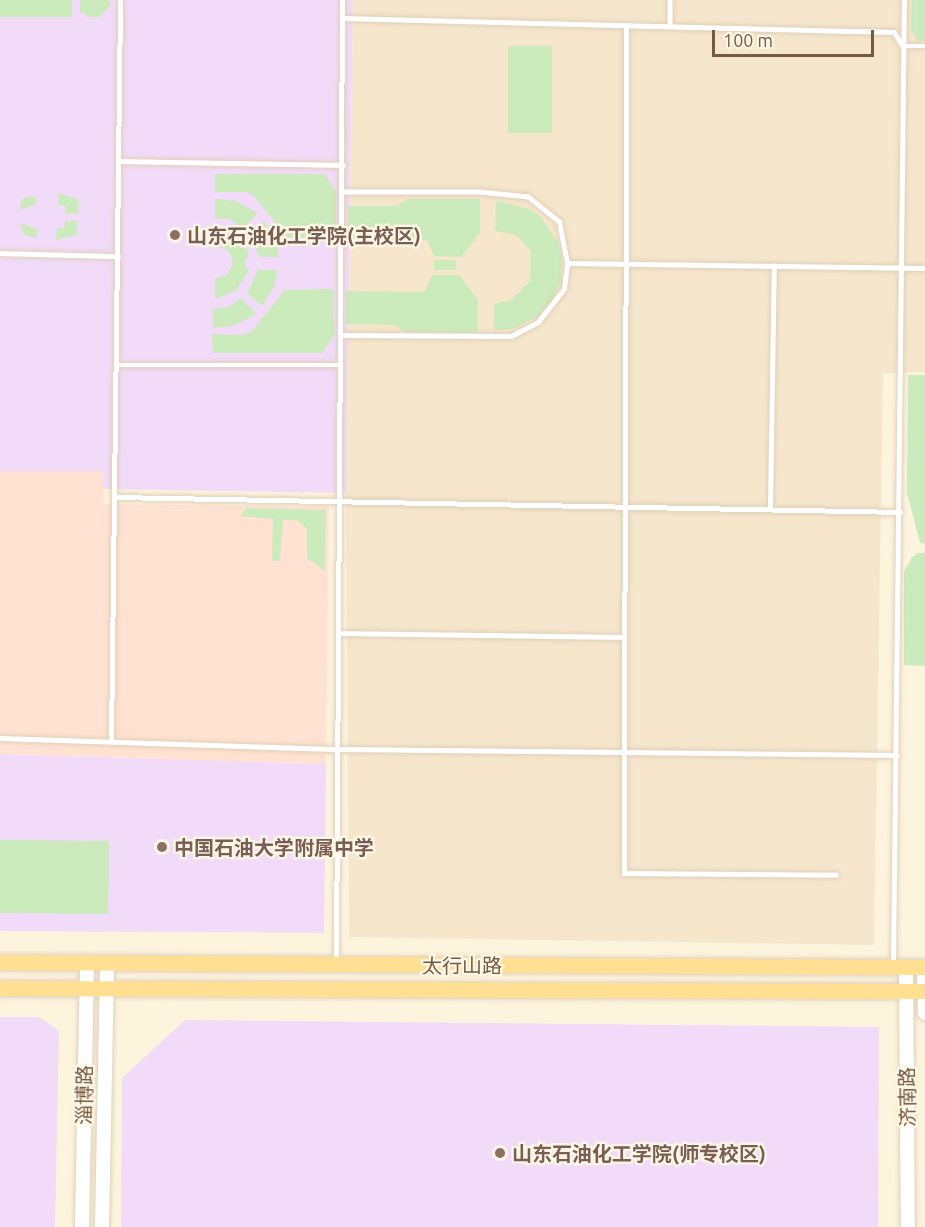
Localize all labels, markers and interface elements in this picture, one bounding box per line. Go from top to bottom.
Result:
scale bar [715,18,877,56]
text: 100 m [723,30,773,50]
place label: 山东石油化工学院(主校区) [187,223,421,247]
marker: 山东石油化工学院(主校区) [168,228,182,242]
place label: 中国石油大学附属中学 [174,835,374,859]
marker: 中国石油大学附属中学 [155,840,169,854]
street label: 太行山路 [422,953,502,977]
street label: 淄博路 [71,1065,97,1125]
street label: 济南路 [894,1067,920,1127]
place label: 山东石油化工学院(师专校区) [512,1141,766,1165]
marker: 山东石油化工学院(师专校区) [493,1146,507,1160]

